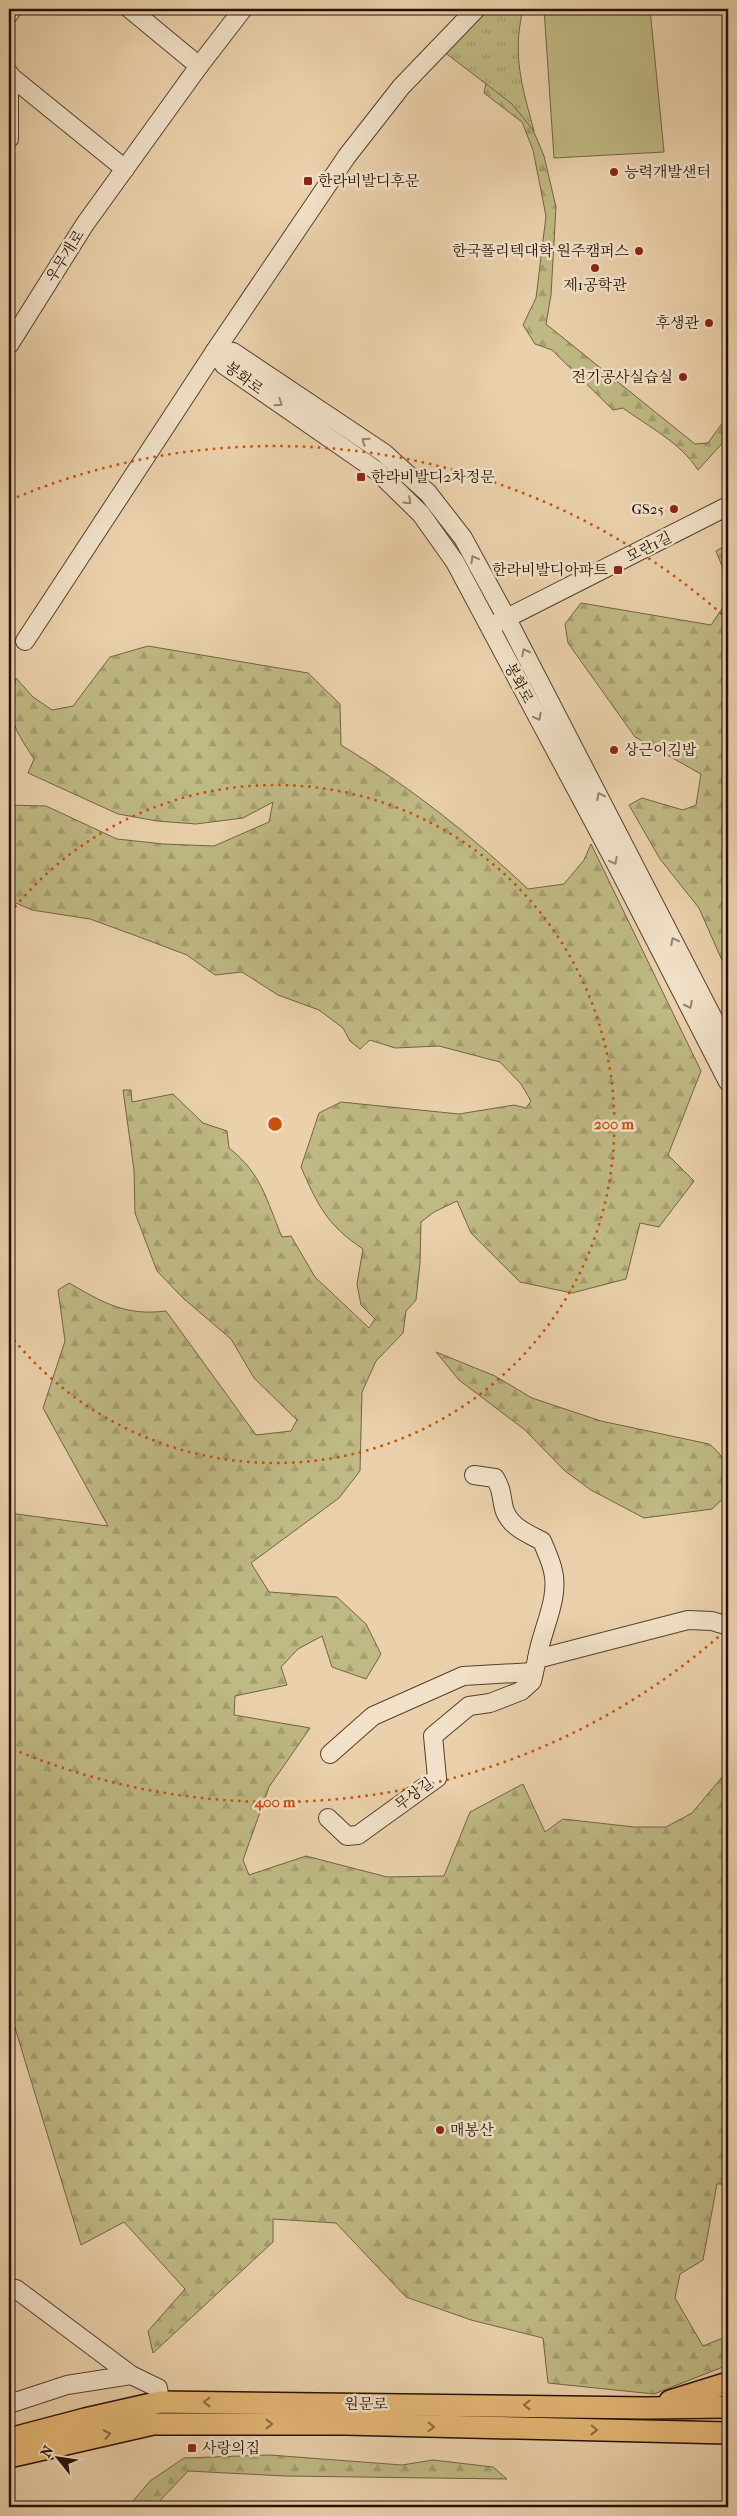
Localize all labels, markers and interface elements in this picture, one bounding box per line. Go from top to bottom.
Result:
place label: 능력개발샌터 [624,163,711,181]
marker: 능력개발샌터 [608,166,620,178]
place label: 한라비발디후문 [318,172,420,190]
marker: 한라비발디후문 [302,175,314,187]
street label: 우무개로 [42,226,88,285]
place label: 한국폴리텍대학 원주캠퍼스 [452,242,629,260]
marker: 한국폴리텍대학 원주캠퍼스 [633,245,645,257]
marker: 제1공학관 [589,262,601,274]
place label: 제1공학관 [563,276,627,294]
place label: 후생관 [656,314,699,332]
marker: 후생관 [703,317,715,329]
street label: 봉화로 [221,358,267,399]
place label: 전기공사실습실 [572,368,673,386]
marker: 전기공사실습실 [677,371,689,383]
one-way arrow [273,397,283,406]
one-way arrow [361,438,371,447]
place label: 한라비발디2차정문 [371,468,495,486]
marker: 한라비발디2차정문 [355,471,367,483]
one-way arrow [402,495,411,504]
place label: GS25 [631,500,664,518]
marker: GS25 [668,503,680,515]
street label: 모란1길 [623,528,675,566]
one-way arrow [470,555,480,564]
place label: 한라비발디아파트 [492,561,609,579]
marker: 한라비발디아파트 [612,564,624,576]
one-way arrow [521,648,531,657]
street label: 봉화로 [501,660,537,707]
one-way arrow [531,712,541,721]
place label: 상근이김밥 [624,741,697,759]
marker: 상근이김밥 [608,744,620,756]
one-way arrow [596,793,606,802]
one-way arrow [608,855,618,864]
one-way arrow [670,937,680,946]
one-way arrow [683,1000,693,1009]
centre of rings [266,1115,284,1133]
text: 200 m [594,1115,634,1133]
street label: 무상길 [391,1774,437,1814]
text: 400 m [253,1793,296,1811]
place label: 매봉산 [450,2121,494,2139]
marker: 매봉산 [434,2124,446,2136]
street label: 원문로 [344,2395,388,2413]
one-way arrow [203,2397,210,2407]
one-way arrow [523,2400,530,2410]
one-way arrow [266,2419,273,2429]
one-way arrow [427,2421,435,2432]
one-way arrow [590,2425,598,2435]
one-way arrow [103,2429,112,2440]
north arrow [32,2434,82,2484]
place label: 사랑의집 [202,2439,260,2457]
marker: 사랑의집 [186,2442,198,2454]
text: N [37,2443,57,2461]

